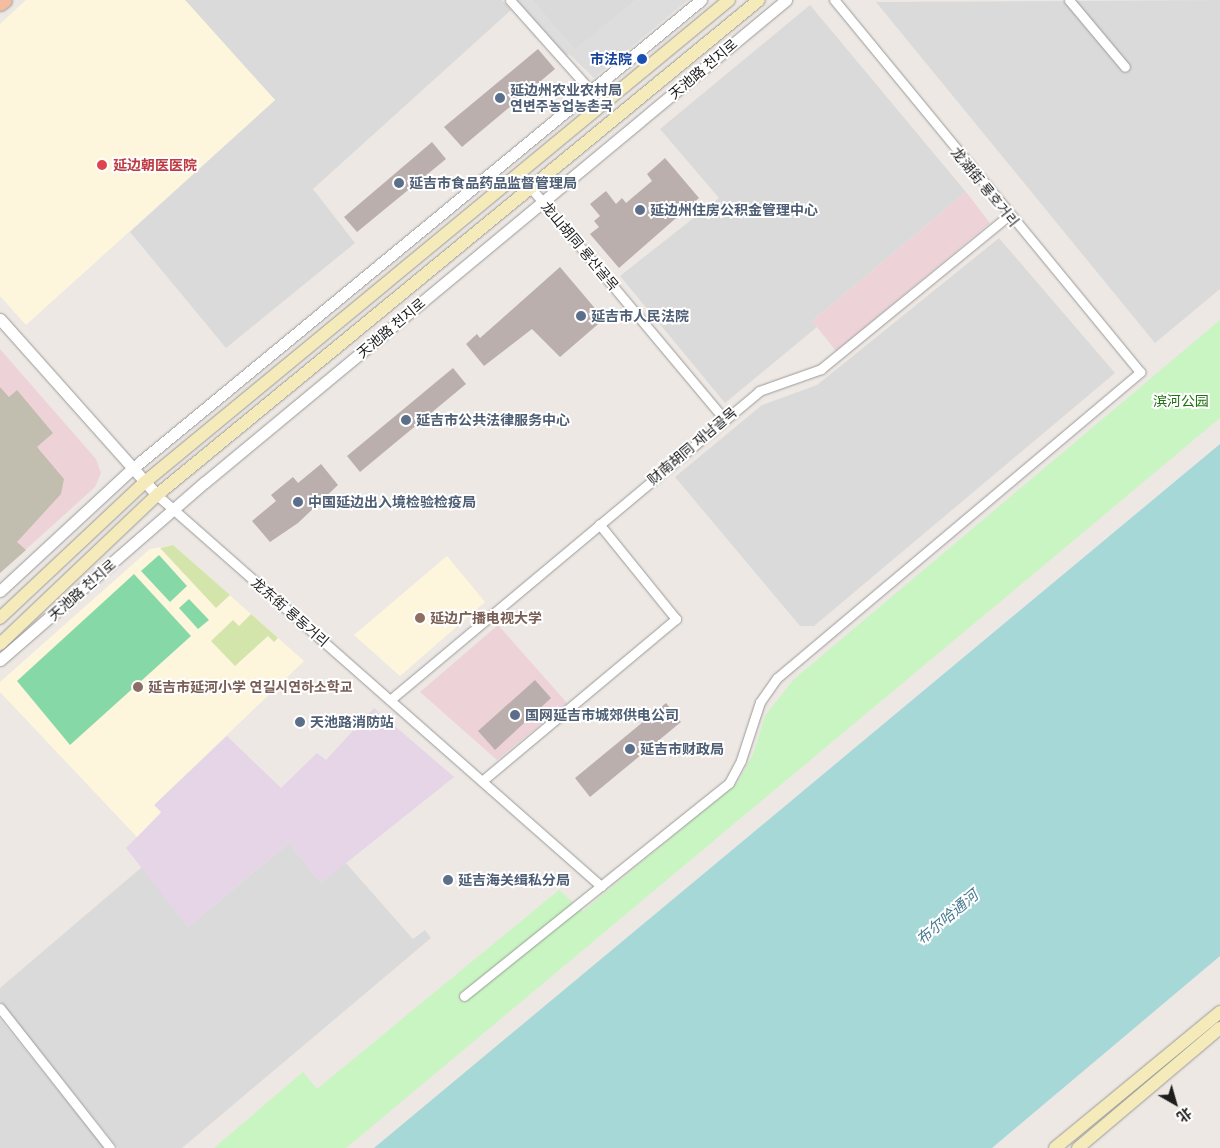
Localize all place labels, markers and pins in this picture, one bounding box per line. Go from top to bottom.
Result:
place label: 市法院 [590,51,632,67]
marker: 市法院 [636,53,648,65]
place label: 延边州农业农村局 연변주농업농촌국 [510,82,622,114]
marker: 延边州农业农村局 연변주농업농촌국 [494,92,506,104]
place label: 延边朝医医院 [113,157,197,173]
marker: 延边朝医医院 [95,158,109,172]
place label: 延吉市食品药品监督管理局 [409,175,577,191]
marker: 延吉市食品药品监督管理局 [393,177,405,189]
place label: 延边州住房公积金管理中心 [650,202,818,218]
marker: 延边州住房公积金管理中心 [634,204,646,216]
place label: 延吉市人民法院 [591,308,689,324]
marker: 延吉市人民法院 [575,310,587,322]
place label: 延吉市公共法律服务中心 [416,412,570,428]
marker: 延吉市公共法律服务中心 [400,414,412,426]
place label: 中国延边出入境检验检疫局 [308,494,476,510]
marker: 中国延边出入境检验检疫局 [292,496,304,508]
place label: 延边广播电视大学 [430,610,542,626]
marker: 延边广播电视大学 [414,612,426,624]
place label: 延吉市延河小学 연길시연하소학교 [148,679,353,695]
marker: 延吉市延河小学 연길시연하소학교 [132,681,144,693]
place label: 国网延吉市城郊供电公司 [525,707,679,723]
marker: 国网延吉市城郊供电公司 [509,709,521,721]
place label: 天池路消防站 [310,714,394,730]
marker: 天池路消防站 [294,716,306,728]
place label: 延吉市财政局 [640,741,724,757]
marker: 延吉市财政局 [624,743,636,755]
place label: 延吉海关缉私分局 [458,872,570,888]
marker: 延吉海关缉私分局 [442,874,454,886]

